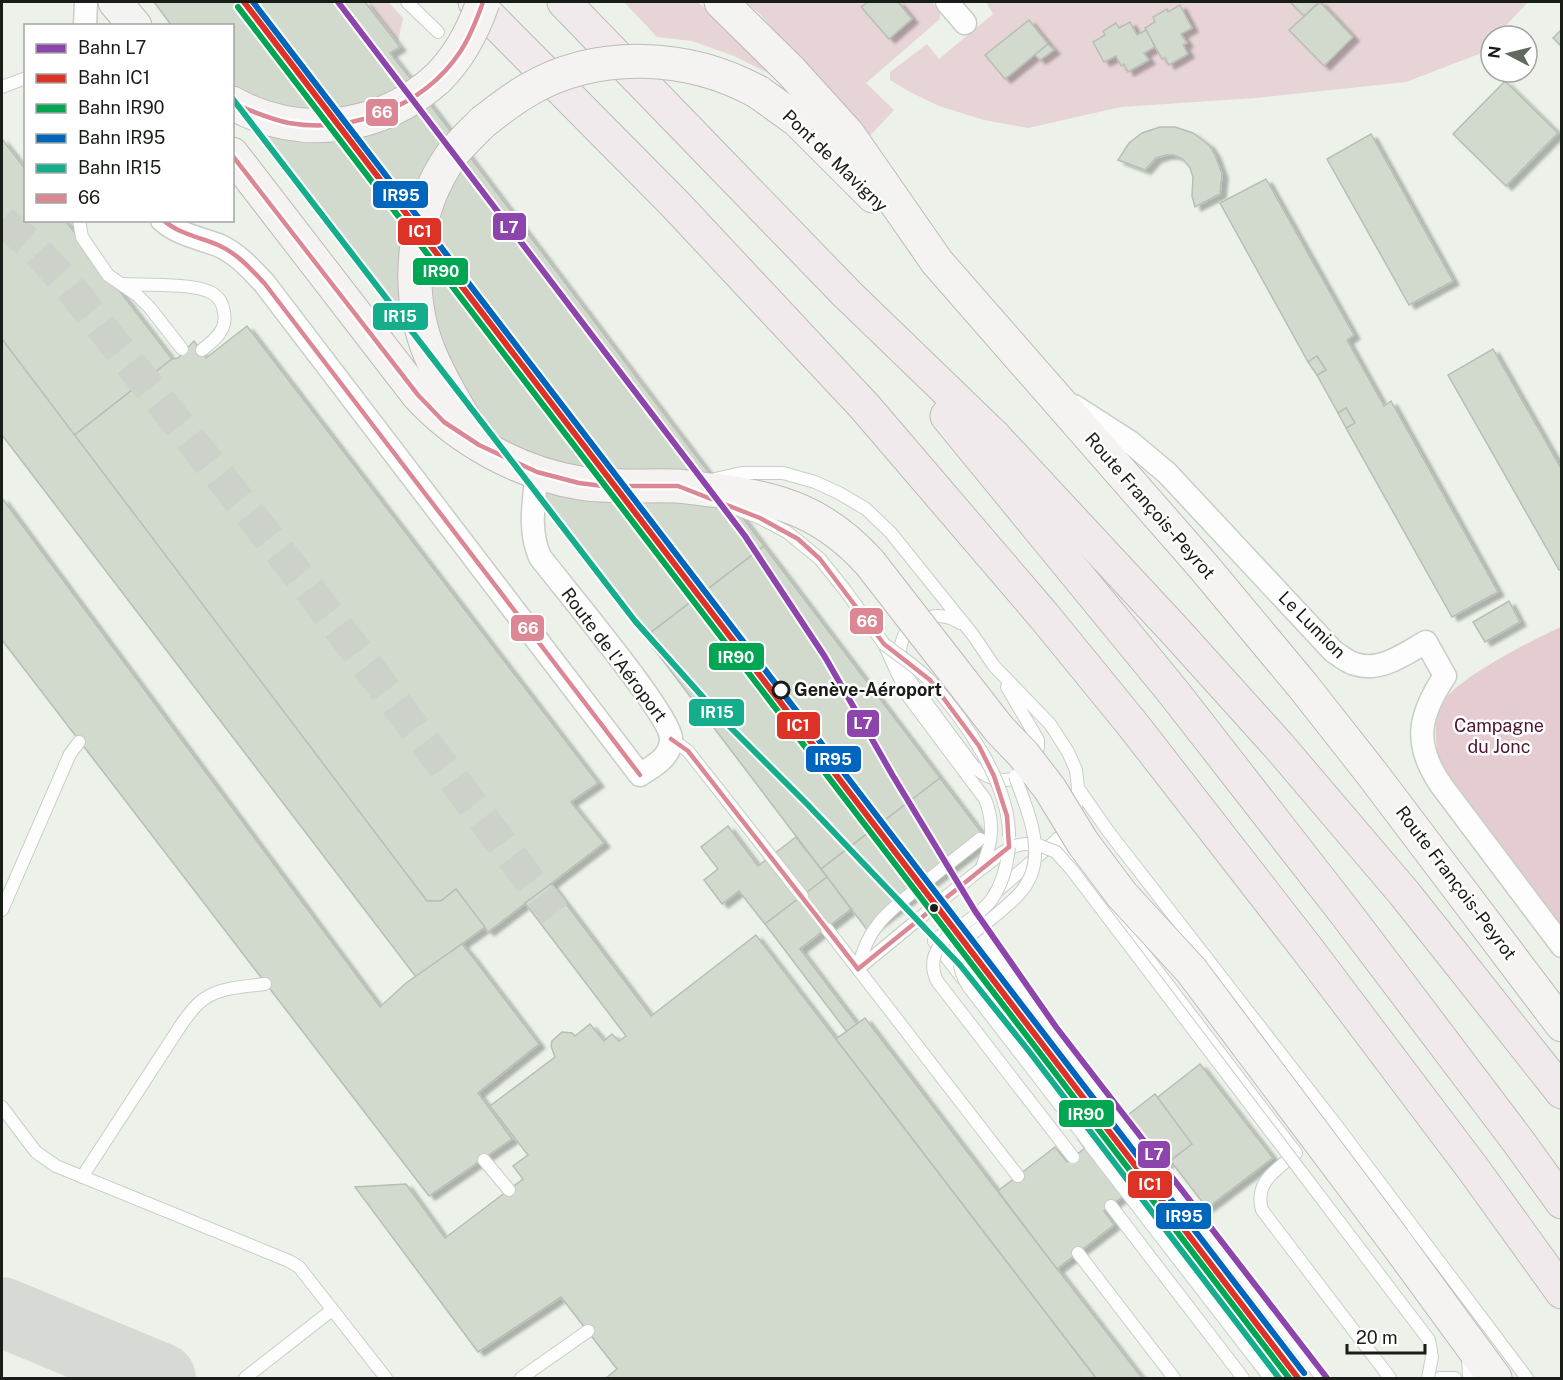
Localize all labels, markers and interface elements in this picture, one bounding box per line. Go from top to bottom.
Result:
legend [24,24,234,222]
north arrow [1479,24,1539,84]
text: Bahn L7 [78,37,146,58]
text: N [1484,45,1505,60]
text: Bahn IC1 [78,67,150,88]
text: Bahn IR90 [78,97,165,118]
line badge: 66 [365,98,399,127]
text: 66 [371,103,393,122]
street label: Pont de Mavigny [778,105,892,216]
text: Bahn IR95 [78,127,165,148]
text: Bahn IR15 [78,157,161,178]
line badge: IR95 [372,180,429,209]
text: IR95 [382,186,420,205]
text: 66 [78,187,100,208]
line badge: L7 [492,212,527,241]
line badge: IC1 [397,217,442,246]
text: L7 [499,218,519,237]
text: IC1 [408,222,432,241]
line badge: IR90 [412,257,469,286]
text: IR90 [423,262,459,281]
line badge: IR15 [372,302,429,331]
text: IR15 [383,307,417,326]
street label: Route François-Peyrot [1081,428,1220,583]
street label: Route de l'Aéroport [557,584,672,726]
street label: Le Lumion [1274,587,1350,663]
line badge: 66 [849,607,884,635]
text: 66 [856,612,878,631]
line badge: 66 [510,614,545,642]
text: 66 [517,619,539,638]
line badge: IR90 [708,642,765,671]
text: IR90 [718,648,754,667]
place label: Genève-Aéroport [794,679,942,700]
marker: Genève-Aéroport [772,681,790,699]
line badge: IR15 [688,698,745,727]
text: IR15 [700,703,734,722]
line badge: L7 [846,709,880,738]
line badge: IC1 [776,711,821,740]
text: L7 [853,714,873,733]
park label: Campagne du Jonc [1454,715,1544,757]
text: IC1 [786,716,810,735]
line badge: IR95 [805,745,862,773]
text: IR95 [814,750,852,769]
street label: Route François-Peyrot [1392,802,1521,964]
unlabelled marker [928,902,940,914]
line badge: IR90 [1058,1099,1115,1128]
text: IR90 [1068,1105,1104,1124]
line badge: L7 [1137,1140,1171,1169]
text: L7 [1144,1145,1164,1164]
line badge: IC1 [1127,1170,1173,1199]
text: IC1 [1138,1175,1162,1194]
line badge: IR95 [1155,1202,1212,1230]
text: IR95 [1165,1207,1203,1226]
scale bar [1347,1317,1425,1355]
text: 20 m [1356,1327,1398,1348]

